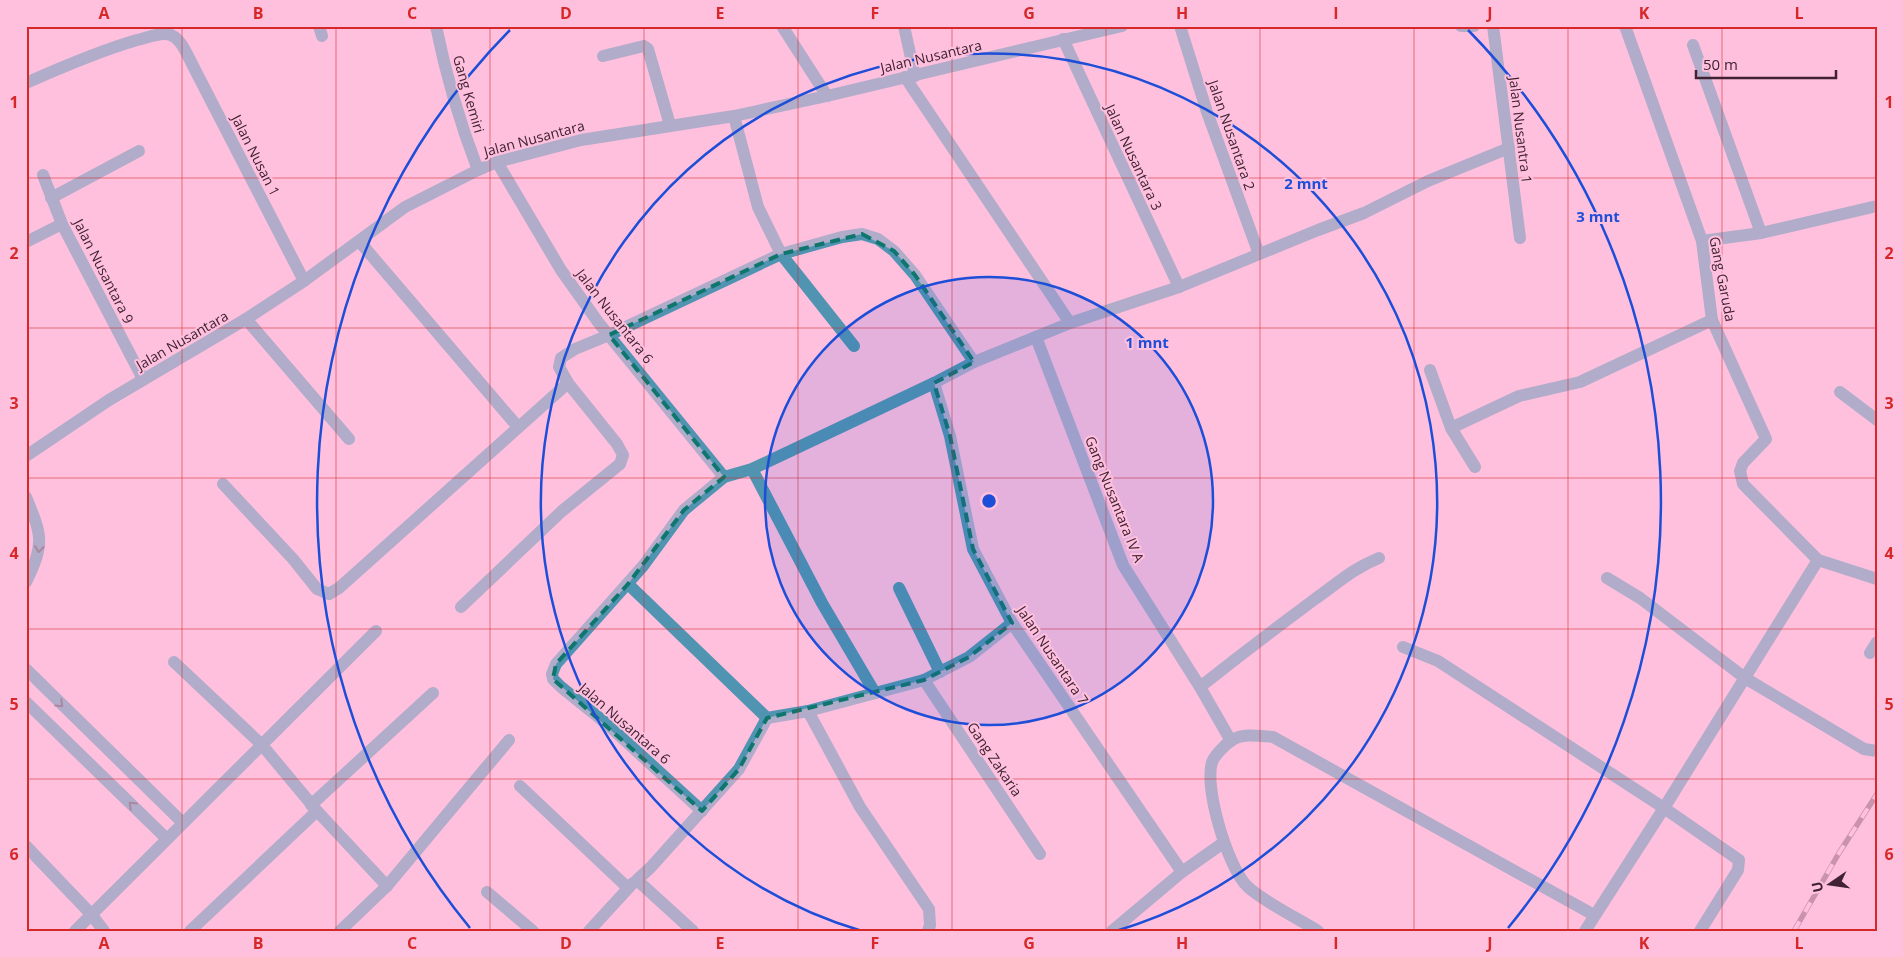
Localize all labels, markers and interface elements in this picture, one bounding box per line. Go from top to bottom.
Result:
text: A [98,2,110,24]
text: B [253,2,263,24]
text: C [407,2,417,24]
text: D [560,2,572,24]
text: E [716,2,725,24]
text: F [871,2,879,24]
text: G [1023,2,1035,24]
text: H [1176,2,1188,24]
text: I [1333,2,1339,24]
text: J [1485,2,1493,24]
text: K [1639,2,1650,24]
text: L [1794,2,1804,24]
street label: Jalan Nusantara [876,35,984,77]
scale bar [1696,48,1836,80]
street label: Gang Kemiri [449,53,489,135]
text: 50 m [1703,54,1738,74]
street label: Jalan Nusantra 1 [1505,74,1537,184]
street label: Jalan Nusantara 2 [1204,76,1260,193]
text: 1 [9,91,19,113]
text: 1 [1884,91,1894,113]
street label: Jalan Nusantara 3 [1100,99,1167,213]
street label: Jalan Nusan 1 [226,109,285,199]
street label: Jalan Nusantara [480,115,586,161]
text: 2 mnt [1284,173,1328,193]
text: 3 mnt [1576,206,1620,226]
street label: Jalan Nusantara 9 [68,214,139,327]
street label: Gang Garuda [1705,235,1741,323]
text: 2 [9,242,19,264]
text: 2 [1884,242,1894,264]
street label: Jalan Nusantara 6 [571,263,658,367]
street label: Jalan Nusantara [131,306,232,375]
text: 1 mnt [1125,332,1169,352]
text: 3 [9,392,19,414]
text: 3 [1884,392,1894,414]
street label: Gang Nusantara IV A [1081,433,1149,565]
centre of rings [980,492,998,510]
text: 4 [9,542,19,564]
text: 4 [1884,542,1894,564]
one-way arrow [34,545,45,553]
street label: Jalan Nusantara 7 [1012,600,1093,708]
street label: Jalan Nusantara 6 [574,677,675,768]
text: 5 [9,693,19,715]
text: 5 [1884,693,1894,715]
one-way arrow [54,698,63,707]
street label: Gang Zakaria [963,718,1027,800]
one-way arrow [129,802,138,811]
text: 6 [9,843,19,865]
text: 6 [1884,843,1894,865]
north arrow [1806,860,1856,910]
text: U [1806,880,1827,894]
text: A [98,932,110,954]
text: B [253,932,263,954]
text: C [407,932,417,954]
text: D [560,932,572,954]
text: E [716,932,725,954]
text: F [871,932,879,954]
text: G [1023,932,1035,954]
text: H [1176,932,1188,954]
text: I [1333,932,1339,954]
text: J [1485,932,1493,954]
text: K [1639,932,1650,954]
text: L [1794,932,1804,954]

